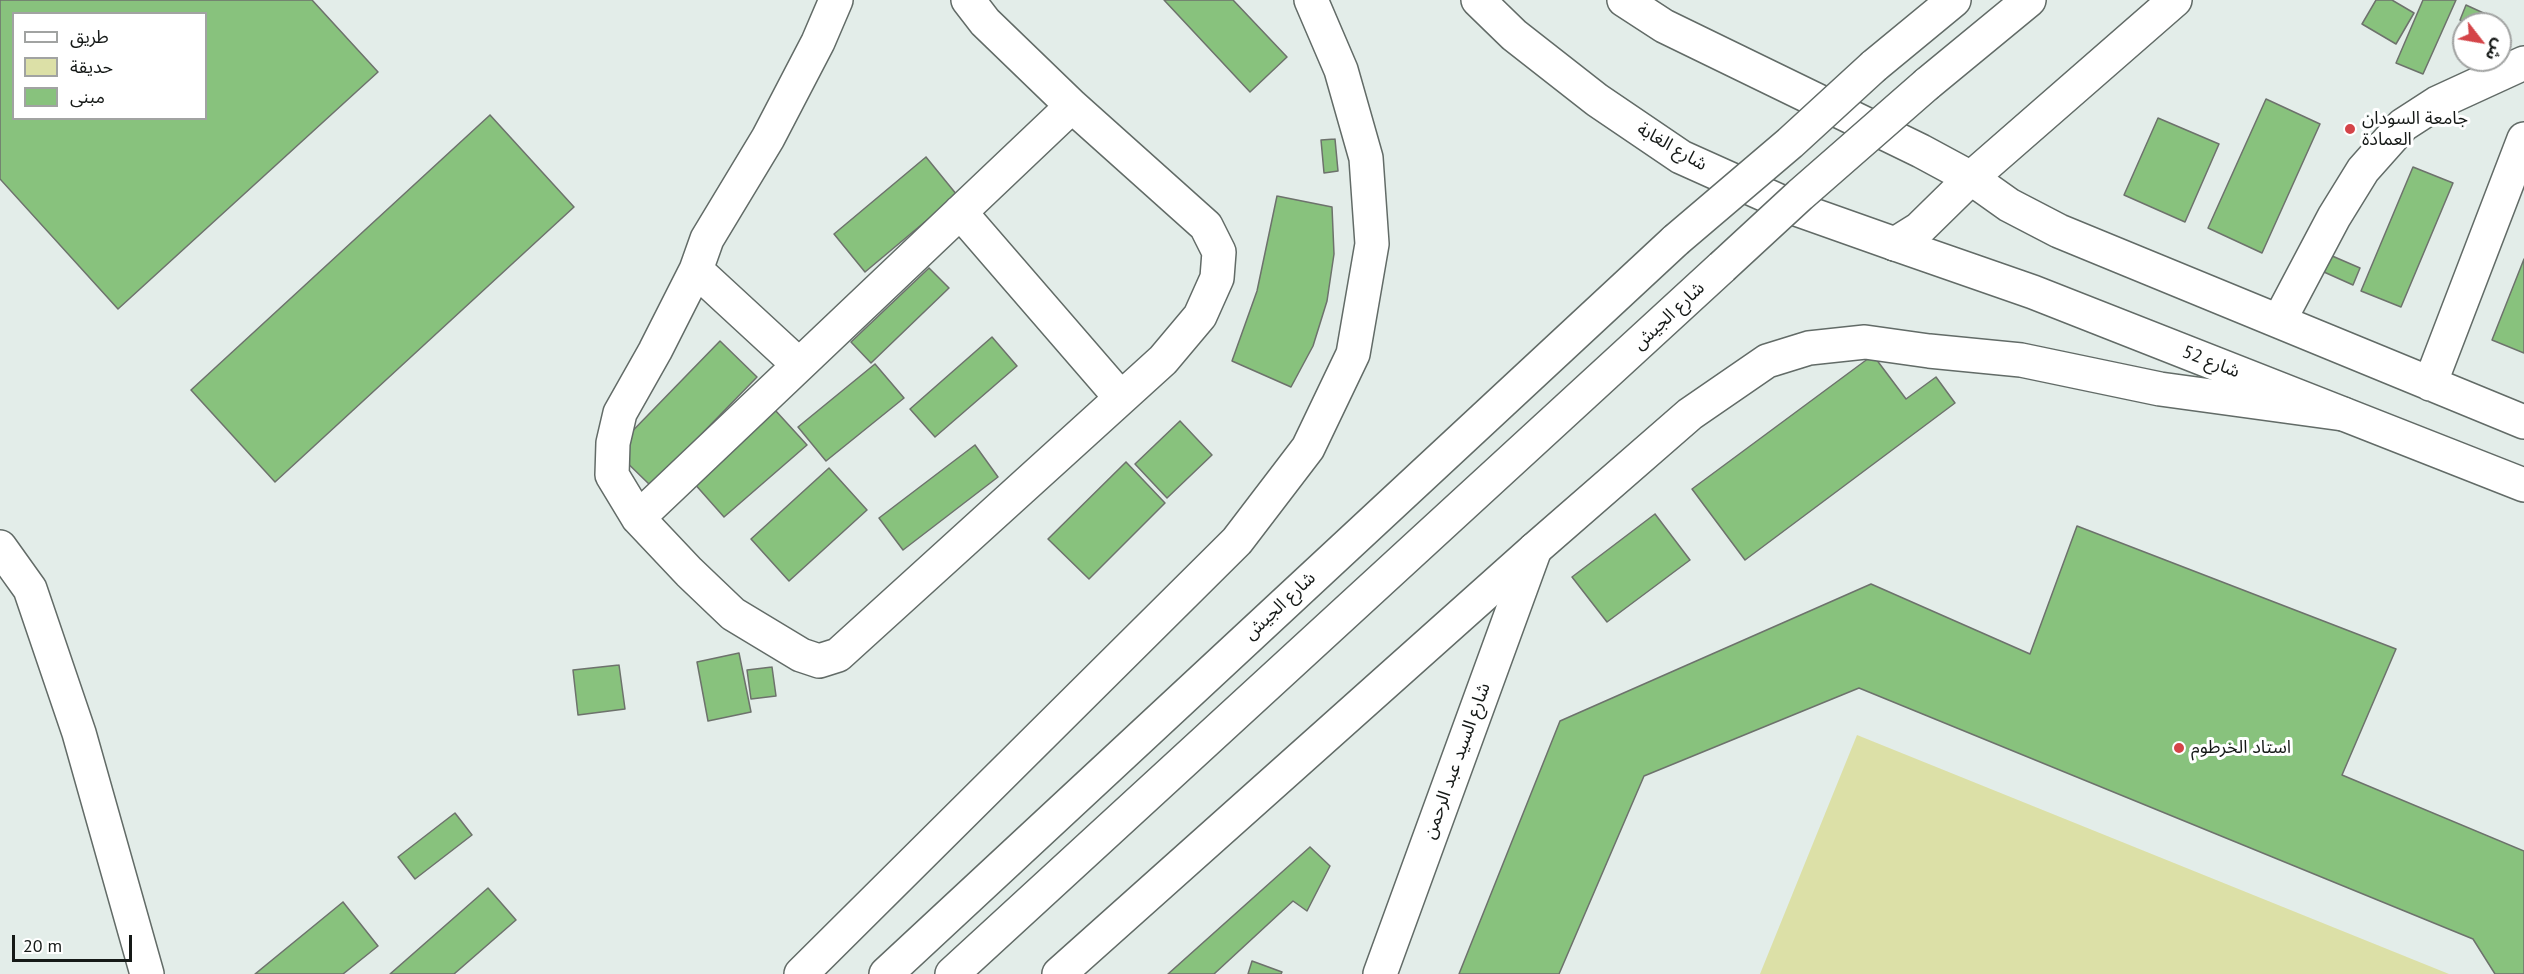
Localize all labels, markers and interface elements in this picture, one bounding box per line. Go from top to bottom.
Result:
legend [12,12,207,120]
north arrow [2452,12,2512,72]
text: طريق [70,25,109,48]
text: ش [2482,36,2510,65]
text: حديقة [70,55,113,78]
text: مبنى [70,85,105,108]
place label: جامعة السودان العمادة [2362,108,2468,150]
street label: شارع الغابة [1633,118,1711,176]
marker: جامعة السودان العمادة [2343,122,2357,136]
street label: شارع الجيش [1629,277,1709,355]
street label: شارع 52 [2179,341,2243,383]
street label: شارع الجيش [1240,567,1320,645]
street label: شارع السيد عبد الرحمن [1419,680,1495,842]
place label: استاد الخرطوم [2191,737,2291,759]
marker: استاد الخرطوم [2172,741,2186,755]
scale bar [15,923,135,961]
text: 20 m [23,934,62,957]

